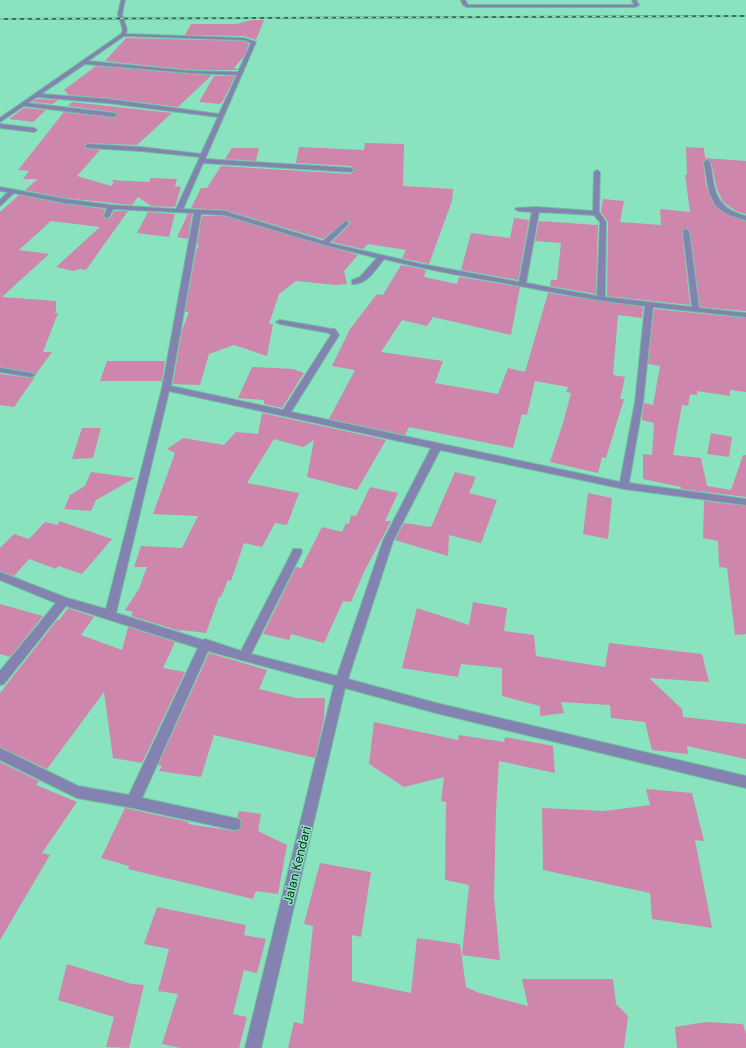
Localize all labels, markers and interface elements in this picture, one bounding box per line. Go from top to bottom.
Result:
street label: Jalan Kendari [279,824,315,906]

